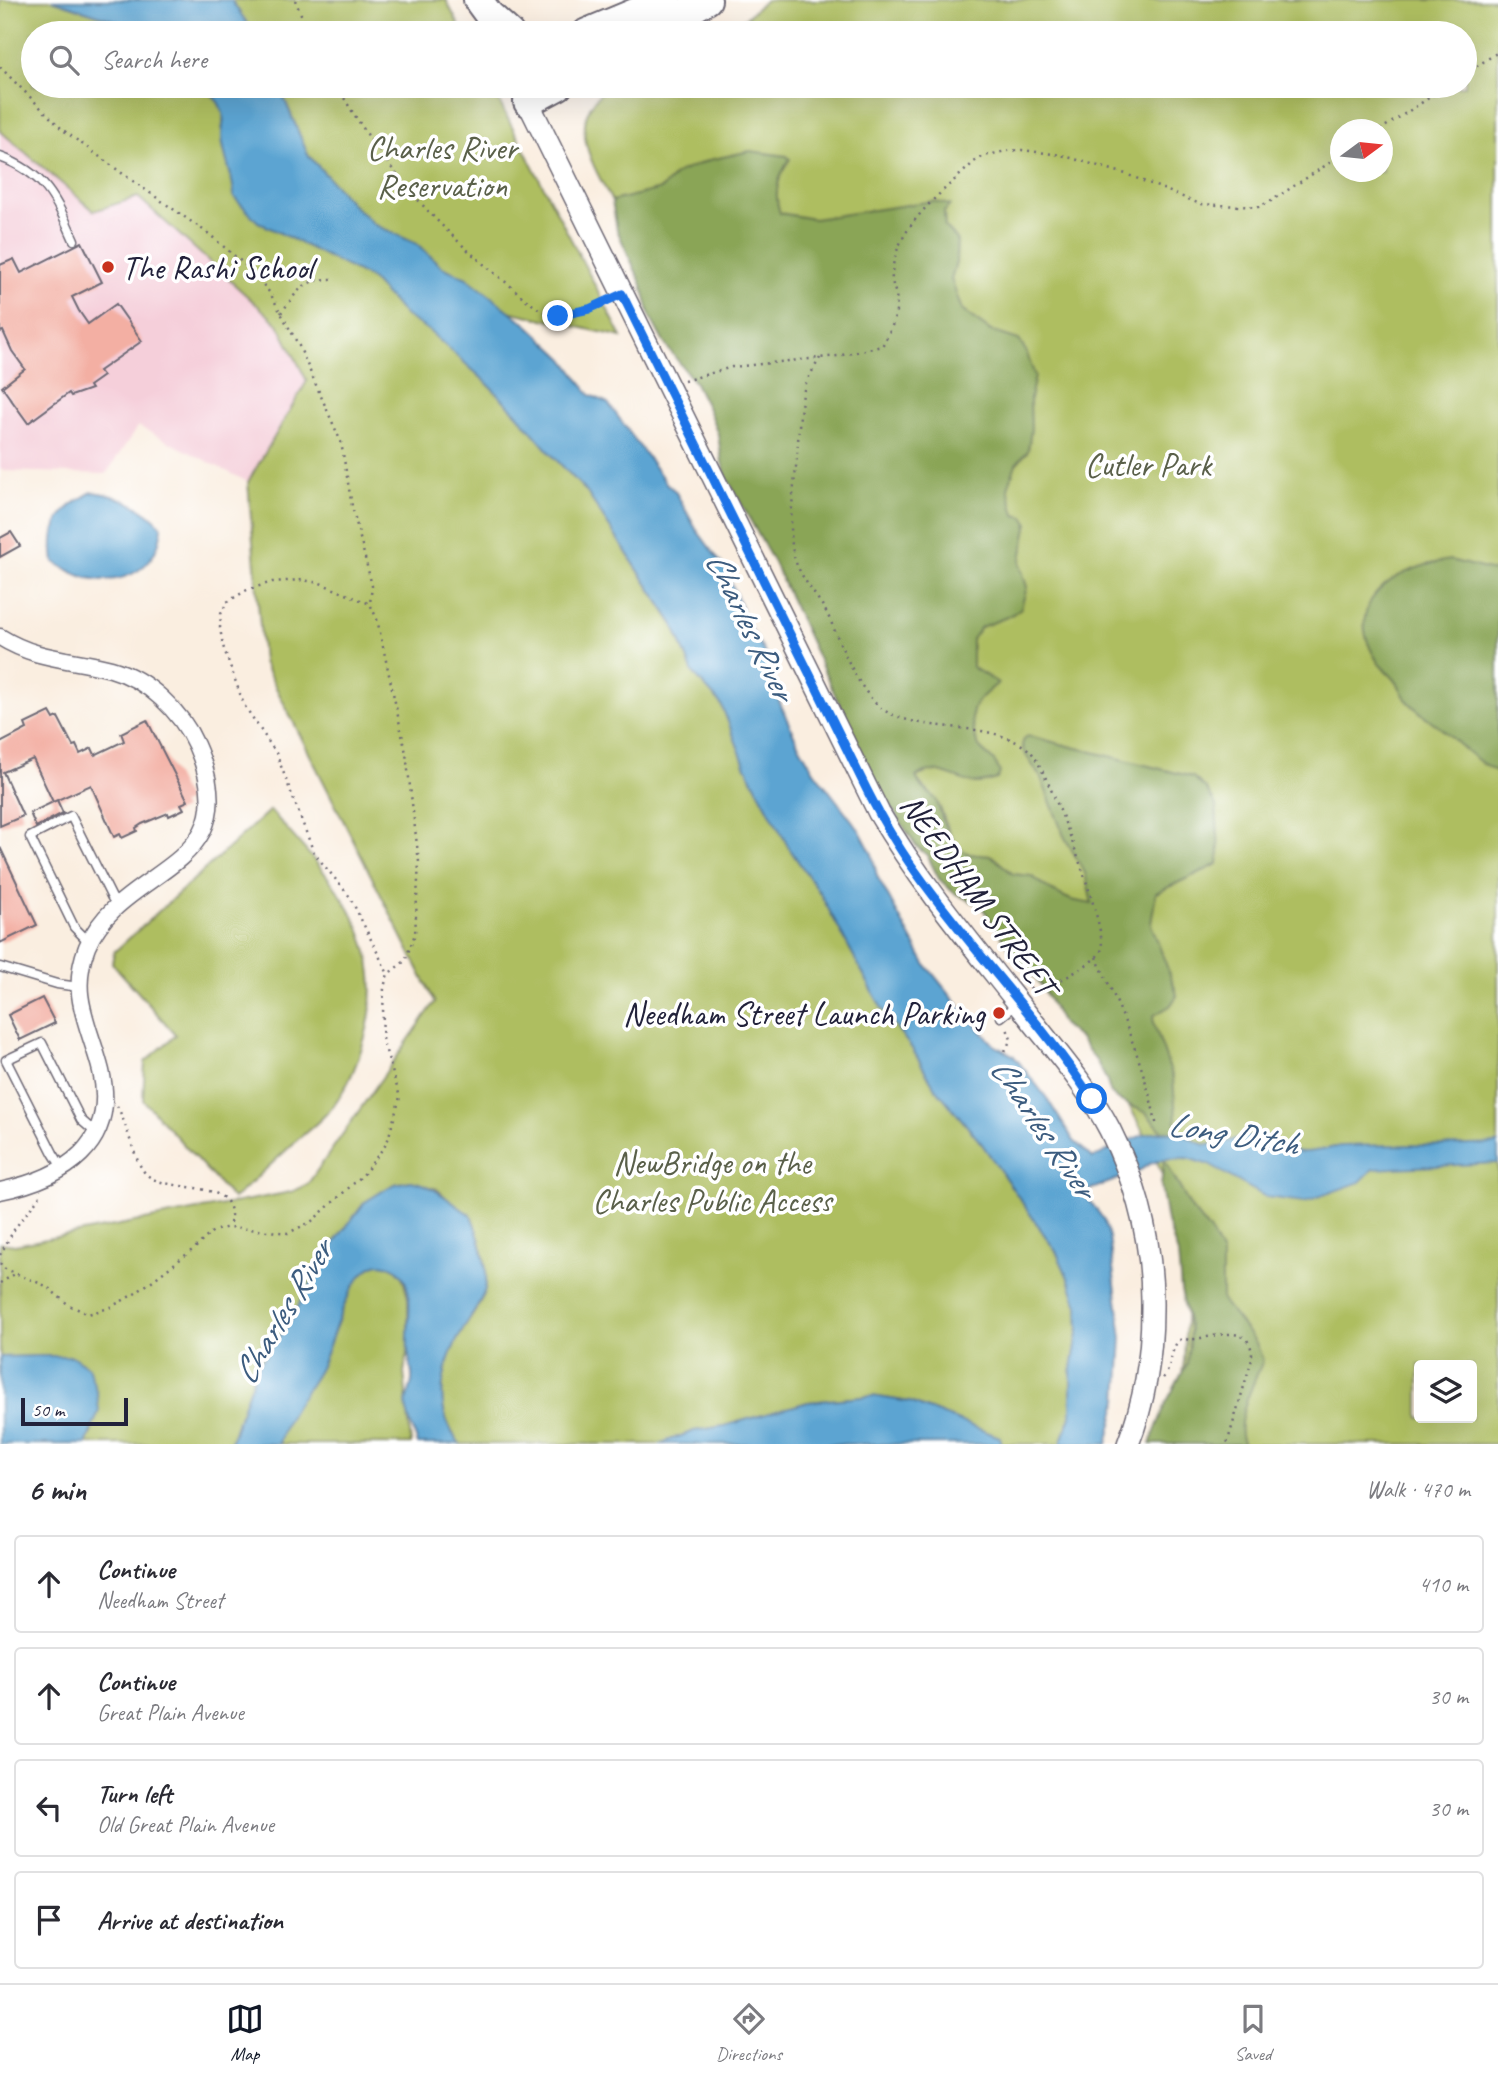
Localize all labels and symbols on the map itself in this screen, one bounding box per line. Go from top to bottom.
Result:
north arrow [1330,119,1393,182]
park label: Charles River Reservation [367,127,520,207]
place label: The Rashi School [122,247,318,289]
marker: The Rashi School [100,259,116,275]
route end [542,300,573,331]
park label: Cutler Park [1085,444,1213,486]
water label: Charles River [695,544,808,711]
street label: NEEDHAM STREET [891,786,1070,1010]
place label: Needham Street Launch Parking [623,993,986,1035]
marker: Needham Street Launch Parking [991,1005,1007,1021]
water label: Charles River [980,1049,1110,1210]
route start [1076,1083,1107,1114]
water label: Long Ditch [1165,1101,1304,1166]
park label: NewBridge on the Charles Public Access [592,1142,834,1222]
water label: Charles River [222,1228,346,1392]
scale bar [21,1395,128,1427]

